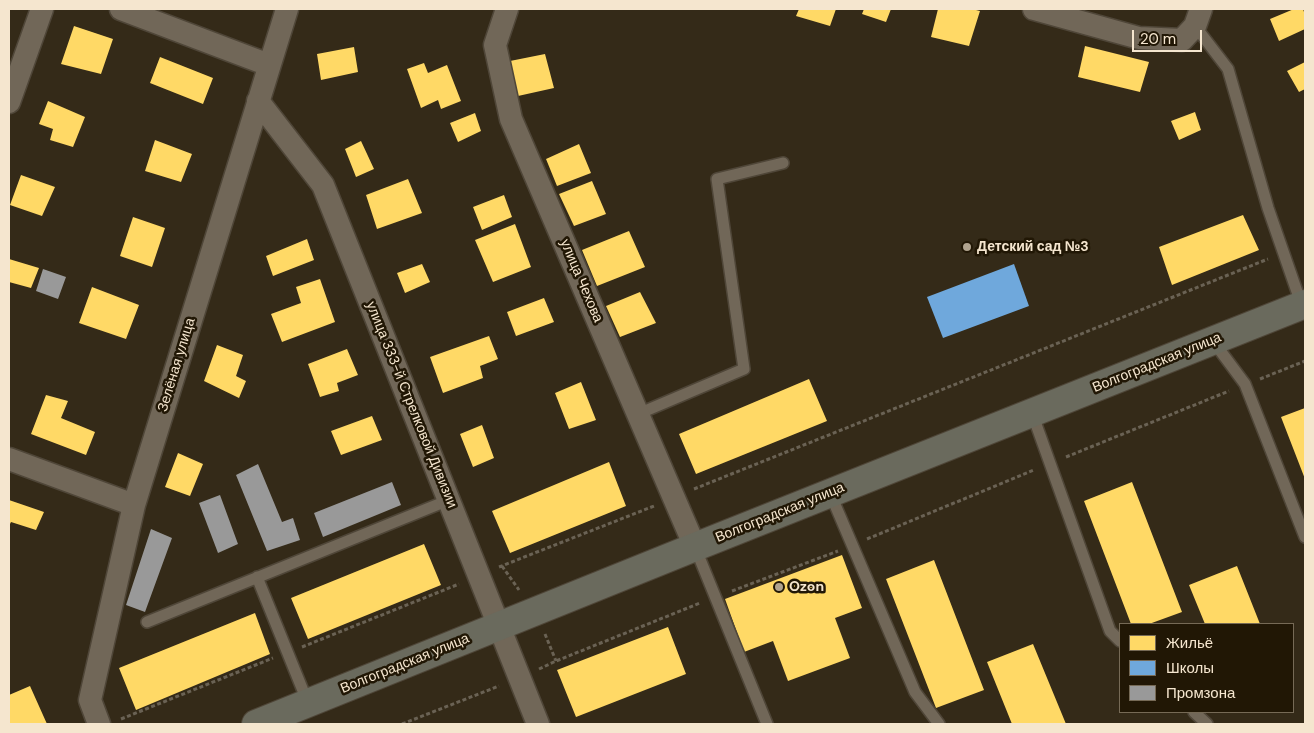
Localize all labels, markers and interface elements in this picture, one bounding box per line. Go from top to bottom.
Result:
scale bar [1134,20,1204,52]
text: 20 m [1140,29,1176,49]
street label: улица Чехова [556,237,606,325]
place label: Детский сад №3 [977,239,1089,255]
marker: Детский сад №3 [961,241,973,253]
street label: улица 333-й Стрелковой Дивизии [362,299,460,511]
street label: Зелёная улица [155,316,199,414]
street label: Волгоградская улица [1090,329,1224,397]
street label: Волгоградская улица [713,479,847,547]
place label: Ozon [789,579,824,595]
marker: Ozon [773,581,785,593]
legend [1119,623,1294,713]
street label: Волгоградская улица [338,630,472,698]
text: Жильё [1166,633,1213,653]
text: Школы [1166,658,1214,678]
text: Промзона [1166,683,1235,703]

